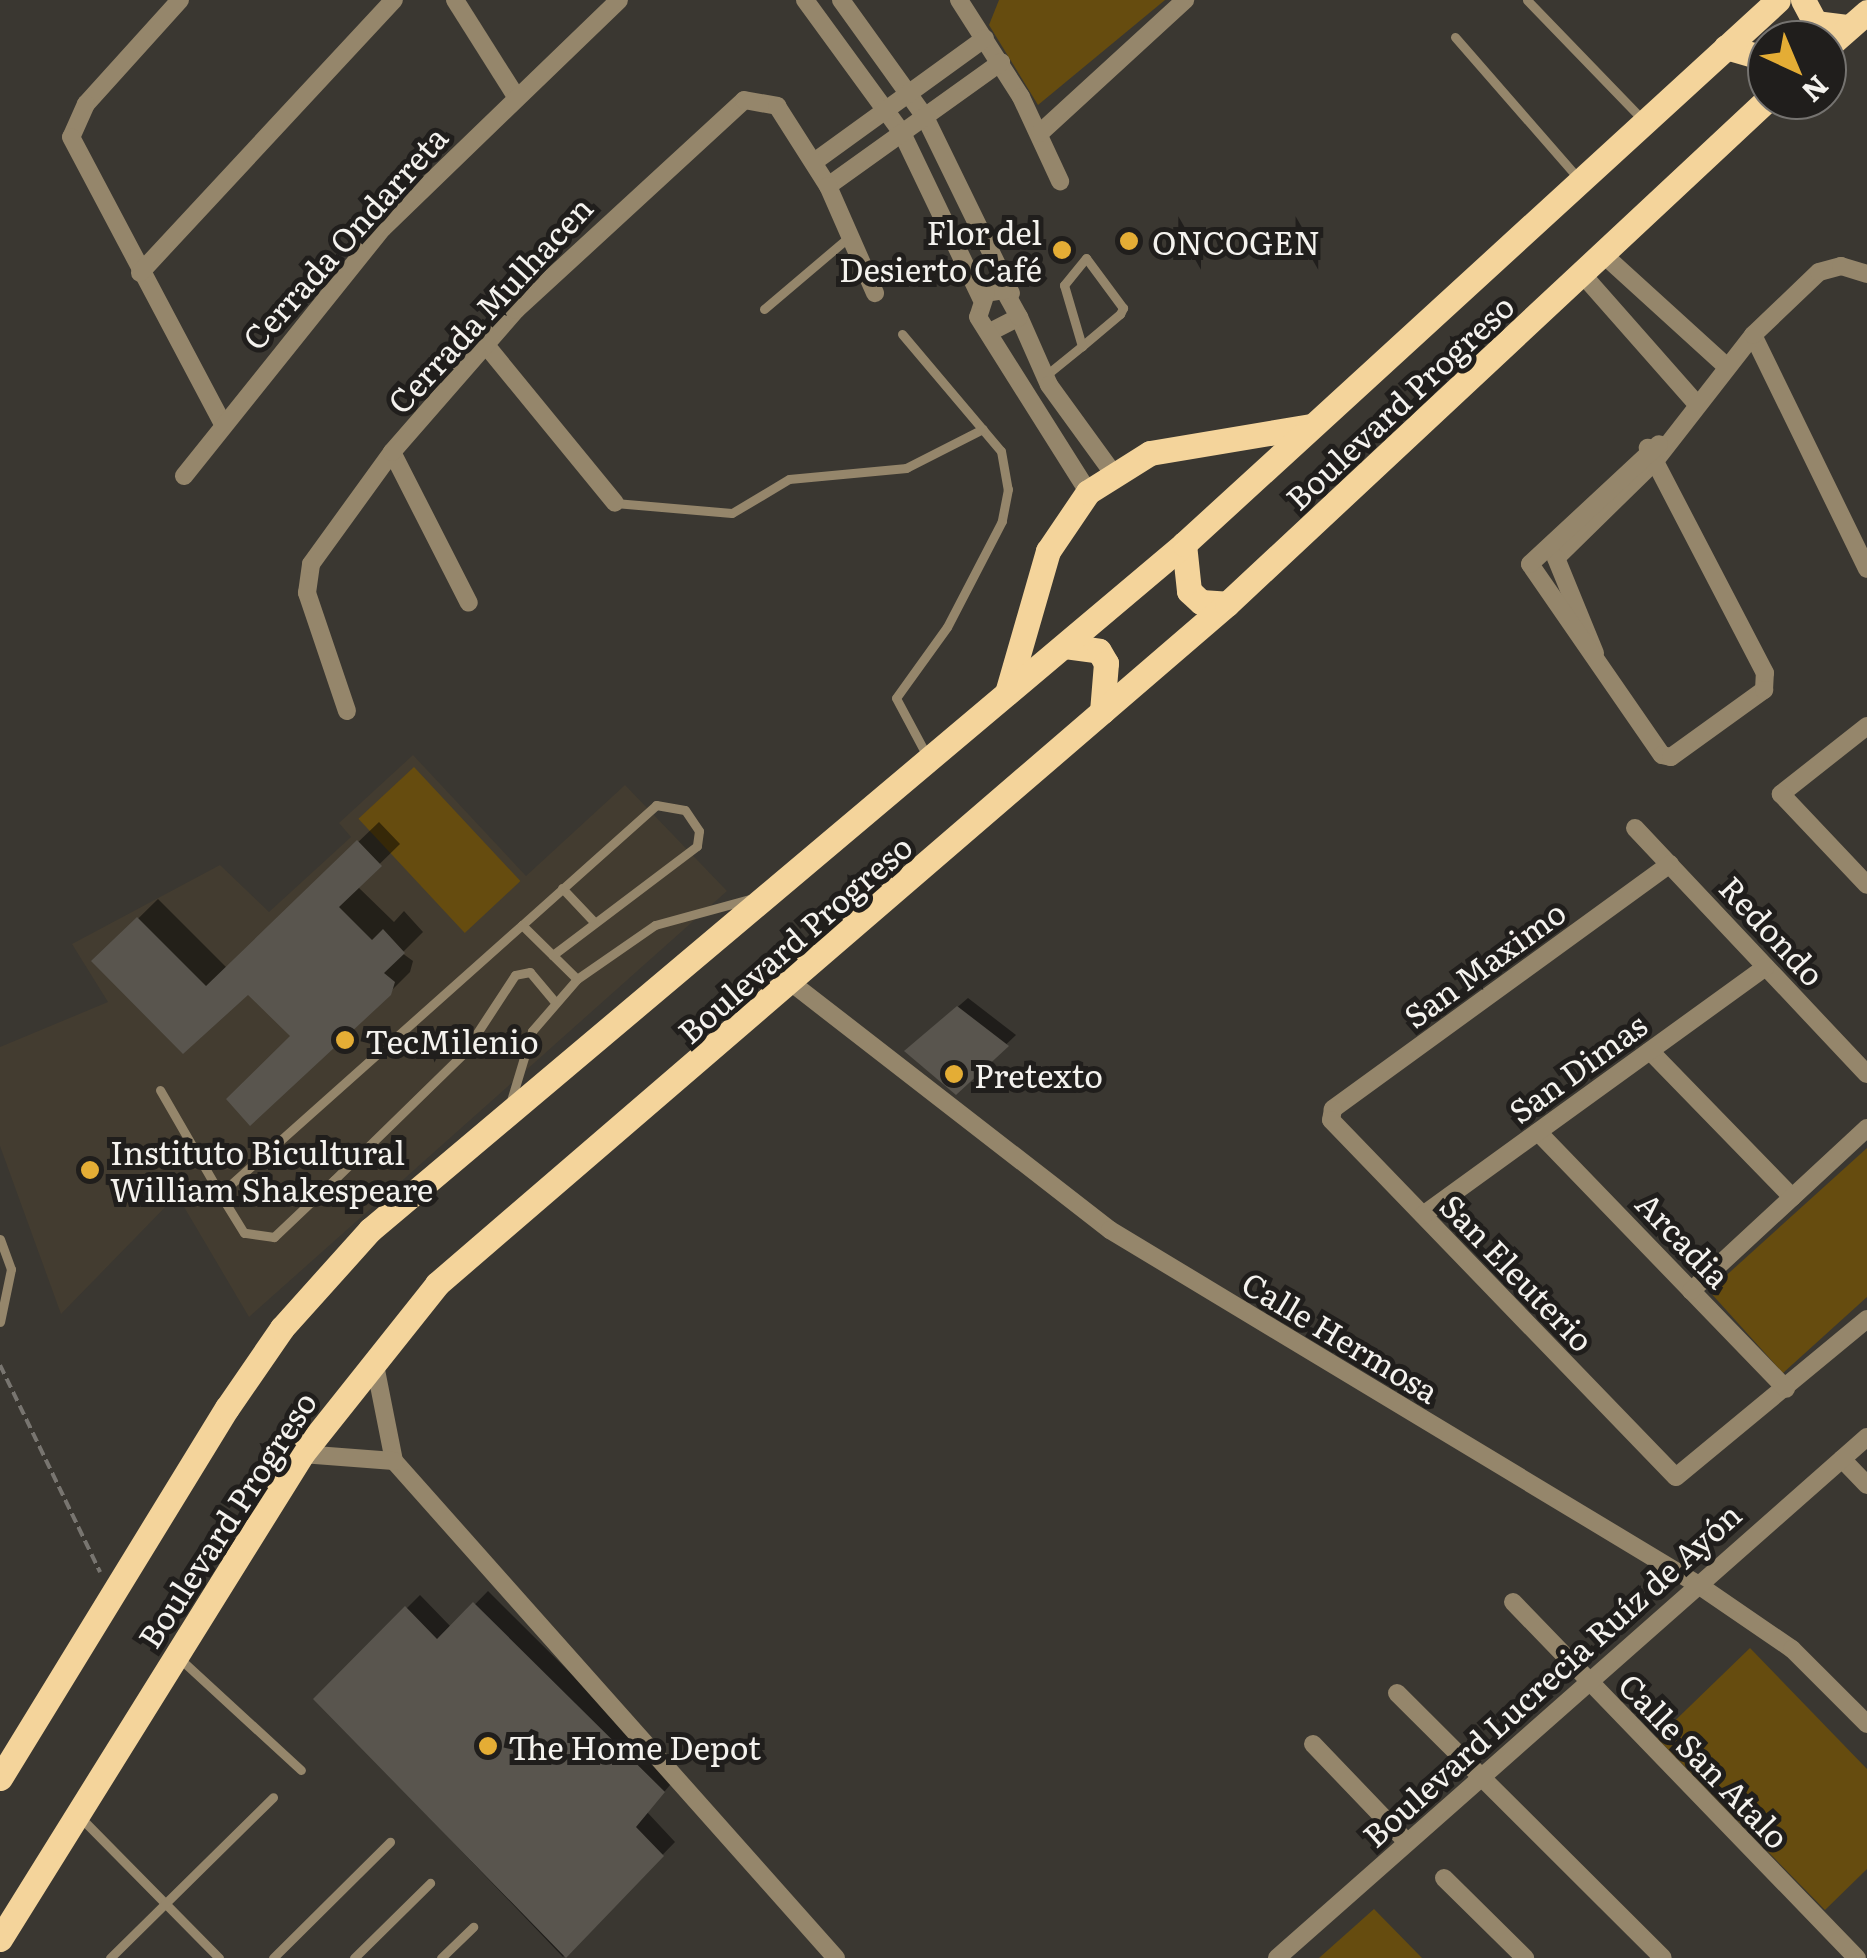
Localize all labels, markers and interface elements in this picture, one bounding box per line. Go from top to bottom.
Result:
north arrow [1747,20,1847,120]
text: N [1793,67,1839,113]
street label: Cerrada Ondarreta [234,118,454,356]
street label: Cerrada Mulhacen [379,188,599,420]
place label: Flor del Desierto Café [839,213,1042,288]
place label: ONCOGEN [1152,222,1320,260]
marker: ONCOGEN [1116,228,1142,254]
marker: Flor del Desierto Café [1051,239,1073,261]
street label: Boulevard Progreso [1277,285,1521,517]
street label: Boulevard Progreso [669,826,919,1050]
street label: Redondo [1713,867,1833,993]
street label: San Maximo [1396,892,1572,1034]
street label: San Dimas [1501,1004,1653,1130]
place label: TecMilenio [365,1021,539,1059]
marker: TecMilenio [334,1029,356,1051]
place label: Pretexto [974,1055,1103,1093]
marker: Pretexto [943,1063,965,1085]
place label: Instituto Bicultural William Shakespeare [110,1133,433,1208]
marker: Instituto Bicultural William Shakespeare [79,1159,101,1181]
street label: Arcadia [1629,1183,1739,1295]
street label: San Eleuterio [1434,1186,1602,1358]
street label: Calle Hermosa [1236,1262,1446,1410]
street label: Boulevard Progreso [129,1384,323,1654]
street label: Boulevard Lucrecia Ruíz de Ayón [1354,1494,1748,1854]
street label: Calle San Atalo [1612,1665,1798,1855]
place label: The Home Depot [508,1727,761,1765]
marker: The Home Depot [477,1735,499,1757]

